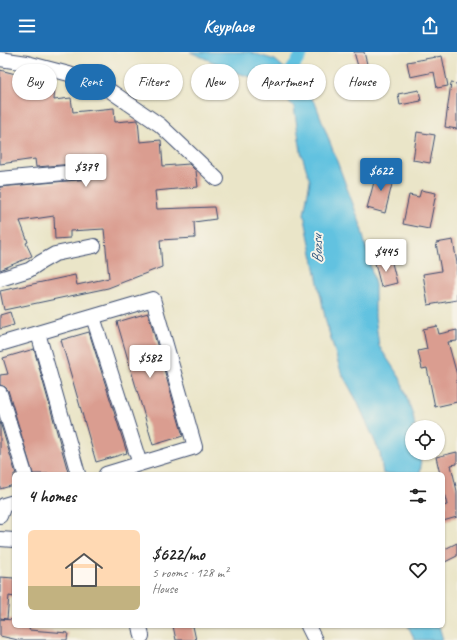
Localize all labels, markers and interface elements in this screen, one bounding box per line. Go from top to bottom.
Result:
icon: menu [16,15,38,37]
text: Keyplace [203,15,254,37]
icon: share [419,15,441,37]
chip: Buy [12,64,57,100]
chip: Rent [65,64,116,100]
chip: Filters [124,64,183,100]
chip: New [191,64,239,100]
chip: Apartment [247,64,326,100]
chip: House [334,64,390,100]
pin: $379 [62,154,110,188]
pin: $622 [357,158,405,192]
text: $379 [74,159,98,175]
text: $622 [369,163,393,179]
water label: Bozsu [308,232,327,263]
pin: $445 [362,239,410,273]
text: $445 [374,244,398,260]
pin: $582 [126,345,174,379]
text: $582 [138,350,162,366]
map controls [405,420,445,460]
button: locate [405,420,445,460]
icon: filters [407,485,429,507]
text: 4 homes [28,486,76,507]
text: $622/mo [152,544,205,565]
icon: home [60,546,108,594]
icon: heart [407,559,429,581]
text: 5 rooms · 128 m² [152,565,228,581]
text: House [152,581,177,597]

